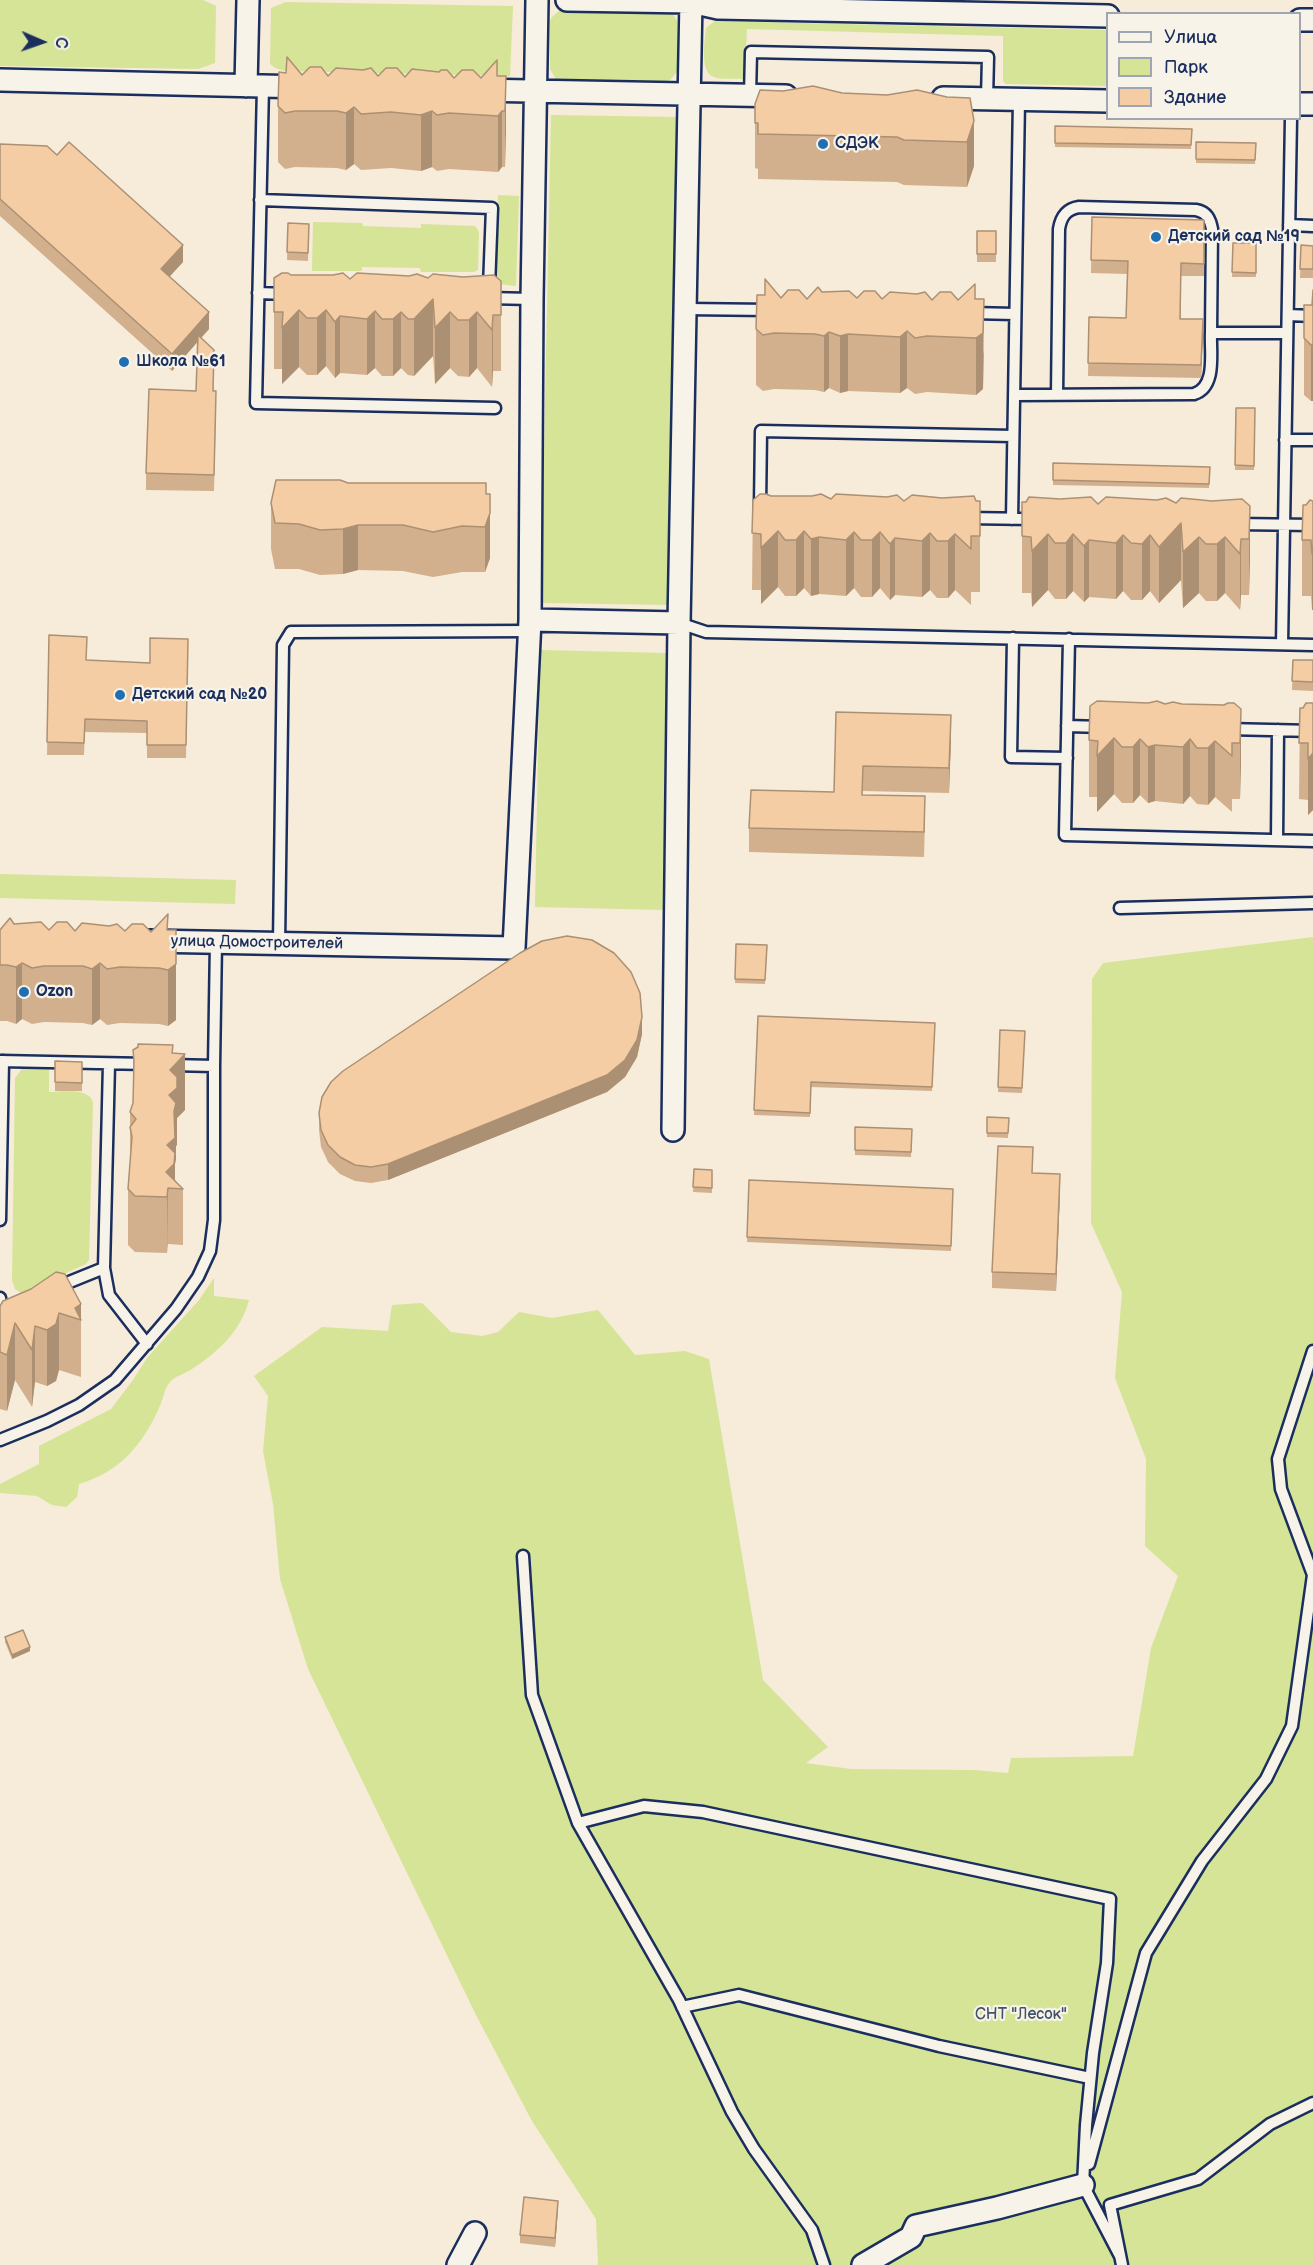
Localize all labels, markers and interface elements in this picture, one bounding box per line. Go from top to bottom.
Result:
north arrow [12,12,72,72]
legend [1106,12,1301,120]
text: Улица [1164,27,1217,48]
text: С [51,37,70,49]
text: Парк [1164,57,1208,78]
text: Здание [1164,87,1226,108]
place label: СДЭК [835,134,879,154]
marker: СДЭК [816,137,830,151]
place label: Детский сад №19 [1168,227,1300,247]
marker: Детский сад №19 [1149,230,1163,244]
place label: Школа №61 [136,352,226,372]
marker: Школа №61 [117,355,131,369]
place label: Детский сад №20 [132,685,267,705]
marker: Детский сад №20 [113,688,127,702]
street label: улица Домостроителей [171,932,343,954]
place label: Ozon [36,982,73,1002]
marker: Ozon [17,985,31,999]
park label: СНТ "Лесок" [975,2005,1067,2025]

